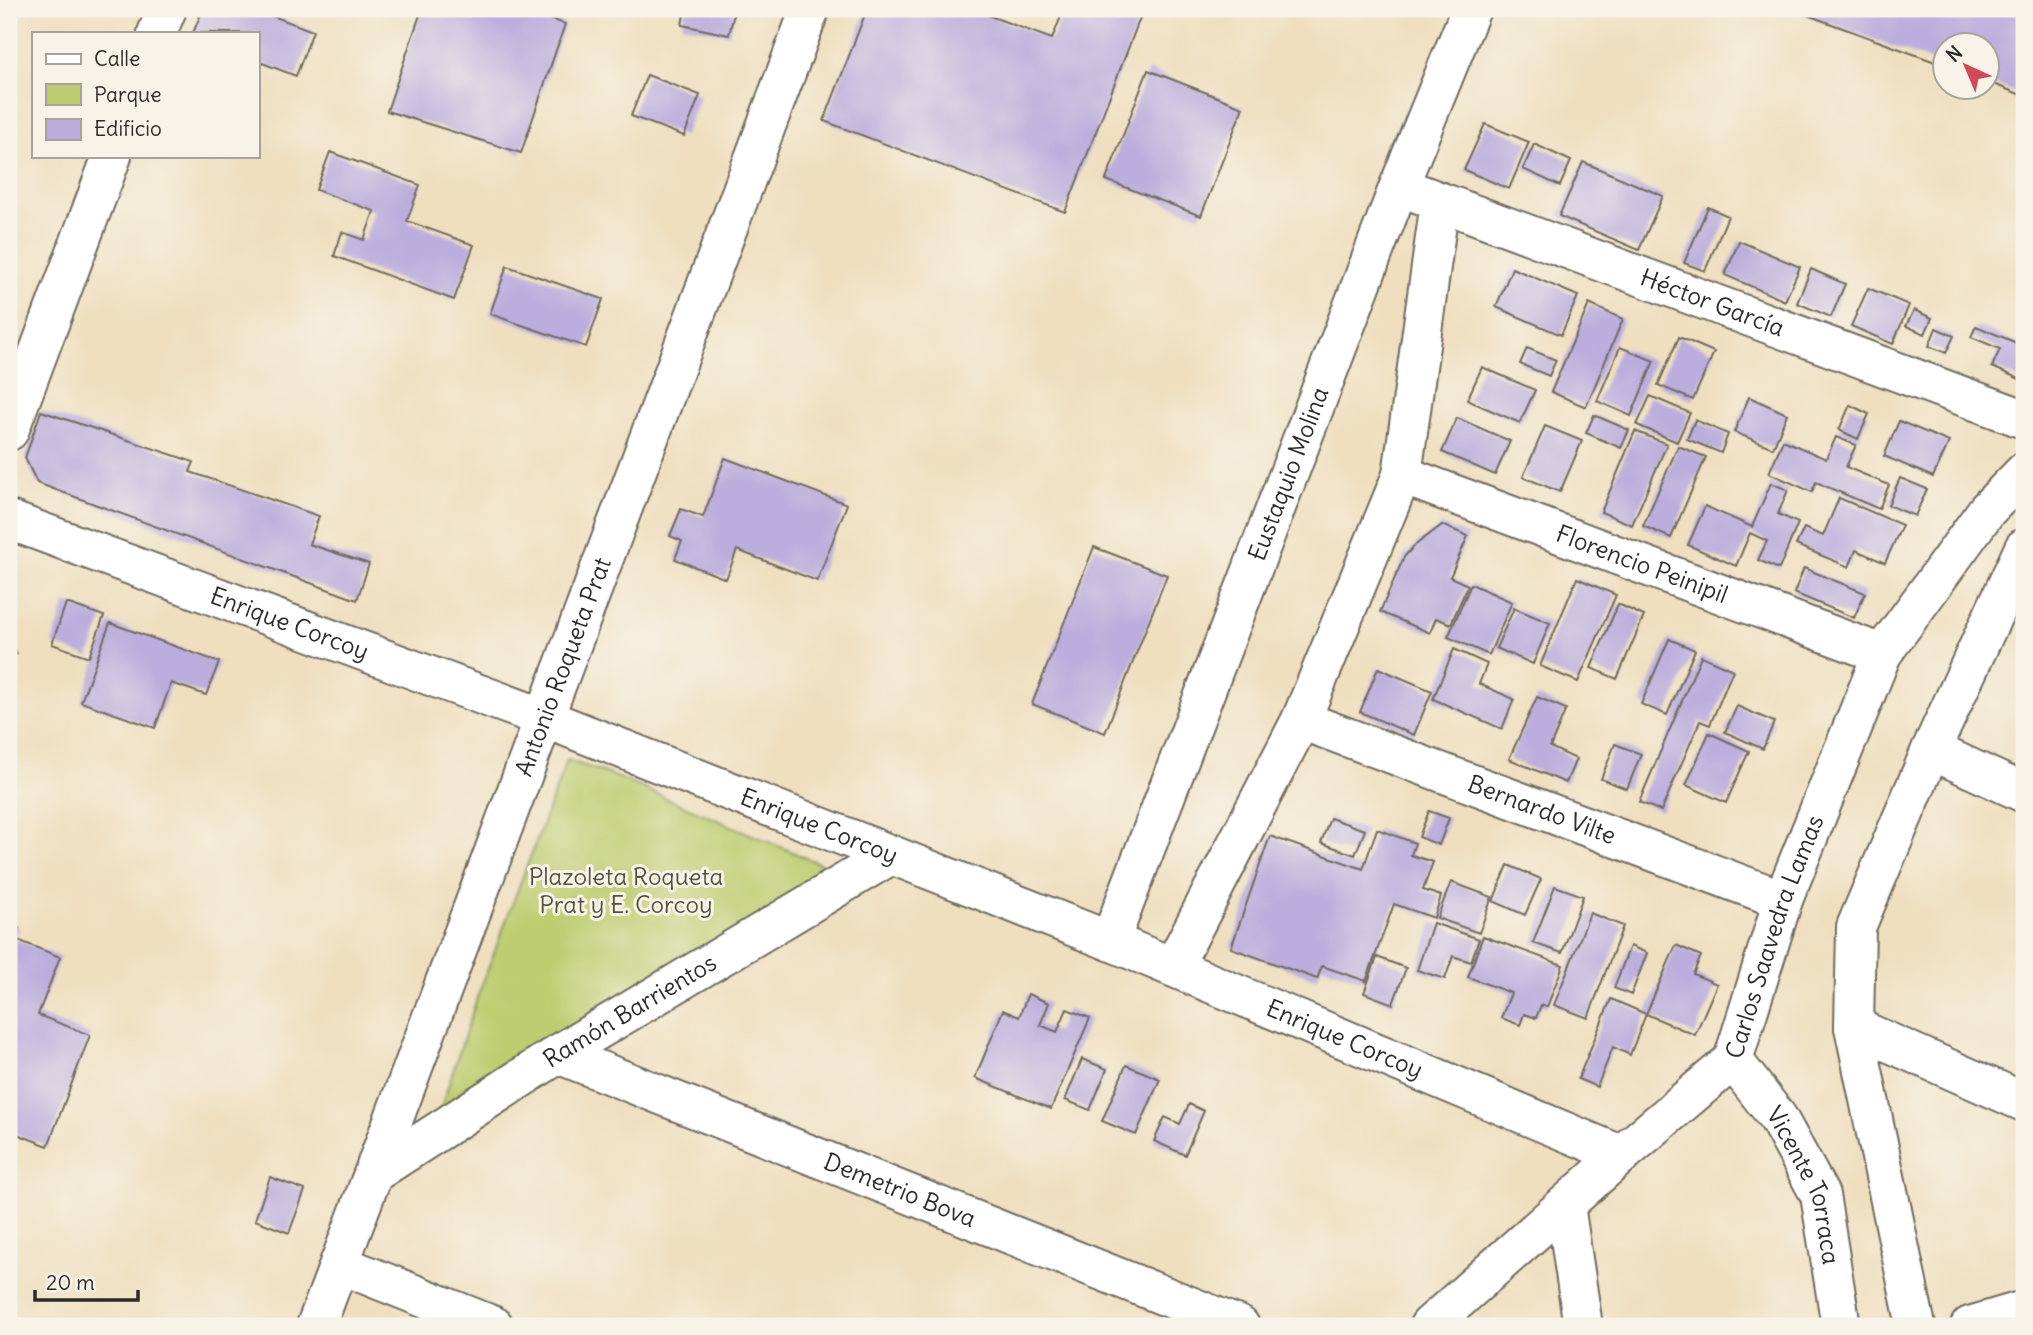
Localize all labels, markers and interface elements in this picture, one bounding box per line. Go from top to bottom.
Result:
legend [32,32,259,158]
north arrow [1932,32,2002,102]
text: N [1941,41,1967,67]
text: Calle [94,45,140,72]
text: Parque [94,81,162,108]
text: Edificio [94,115,162,142]
street label: Héctor García [1636,262,1789,342]
street label: Eustaquio Molina [1241,383,1335,565]
street label: Florencio Peinipil [1552,518,1732,609]
street label: Antonio Roqueta Prat [508,553,617,780]
street label: Enrique Corcoy [206,580,373,666]
street label: Bernardo Vilte [1464,768,1620,850]
street label: Enrique Corcoy [736,781,902,870]
street label: Carlos Saavedra Lamas [1718,810,1830,1062]
park label: Plazoleta Roqueta Prat y E. Corcoy [529,861,723,919]
street label: Ramón Barrientos [537,947,722,1074]
street label: Enrique Corcoy [1262,992,1428,1084]
street label: Vicente Torraca [1760,1100,1847,1266]
street label: Demetrio Bova [820,1146,980,1233]
scale bar [35,1258,138,1302]
text: 20 m [46,1269,95,1296]

